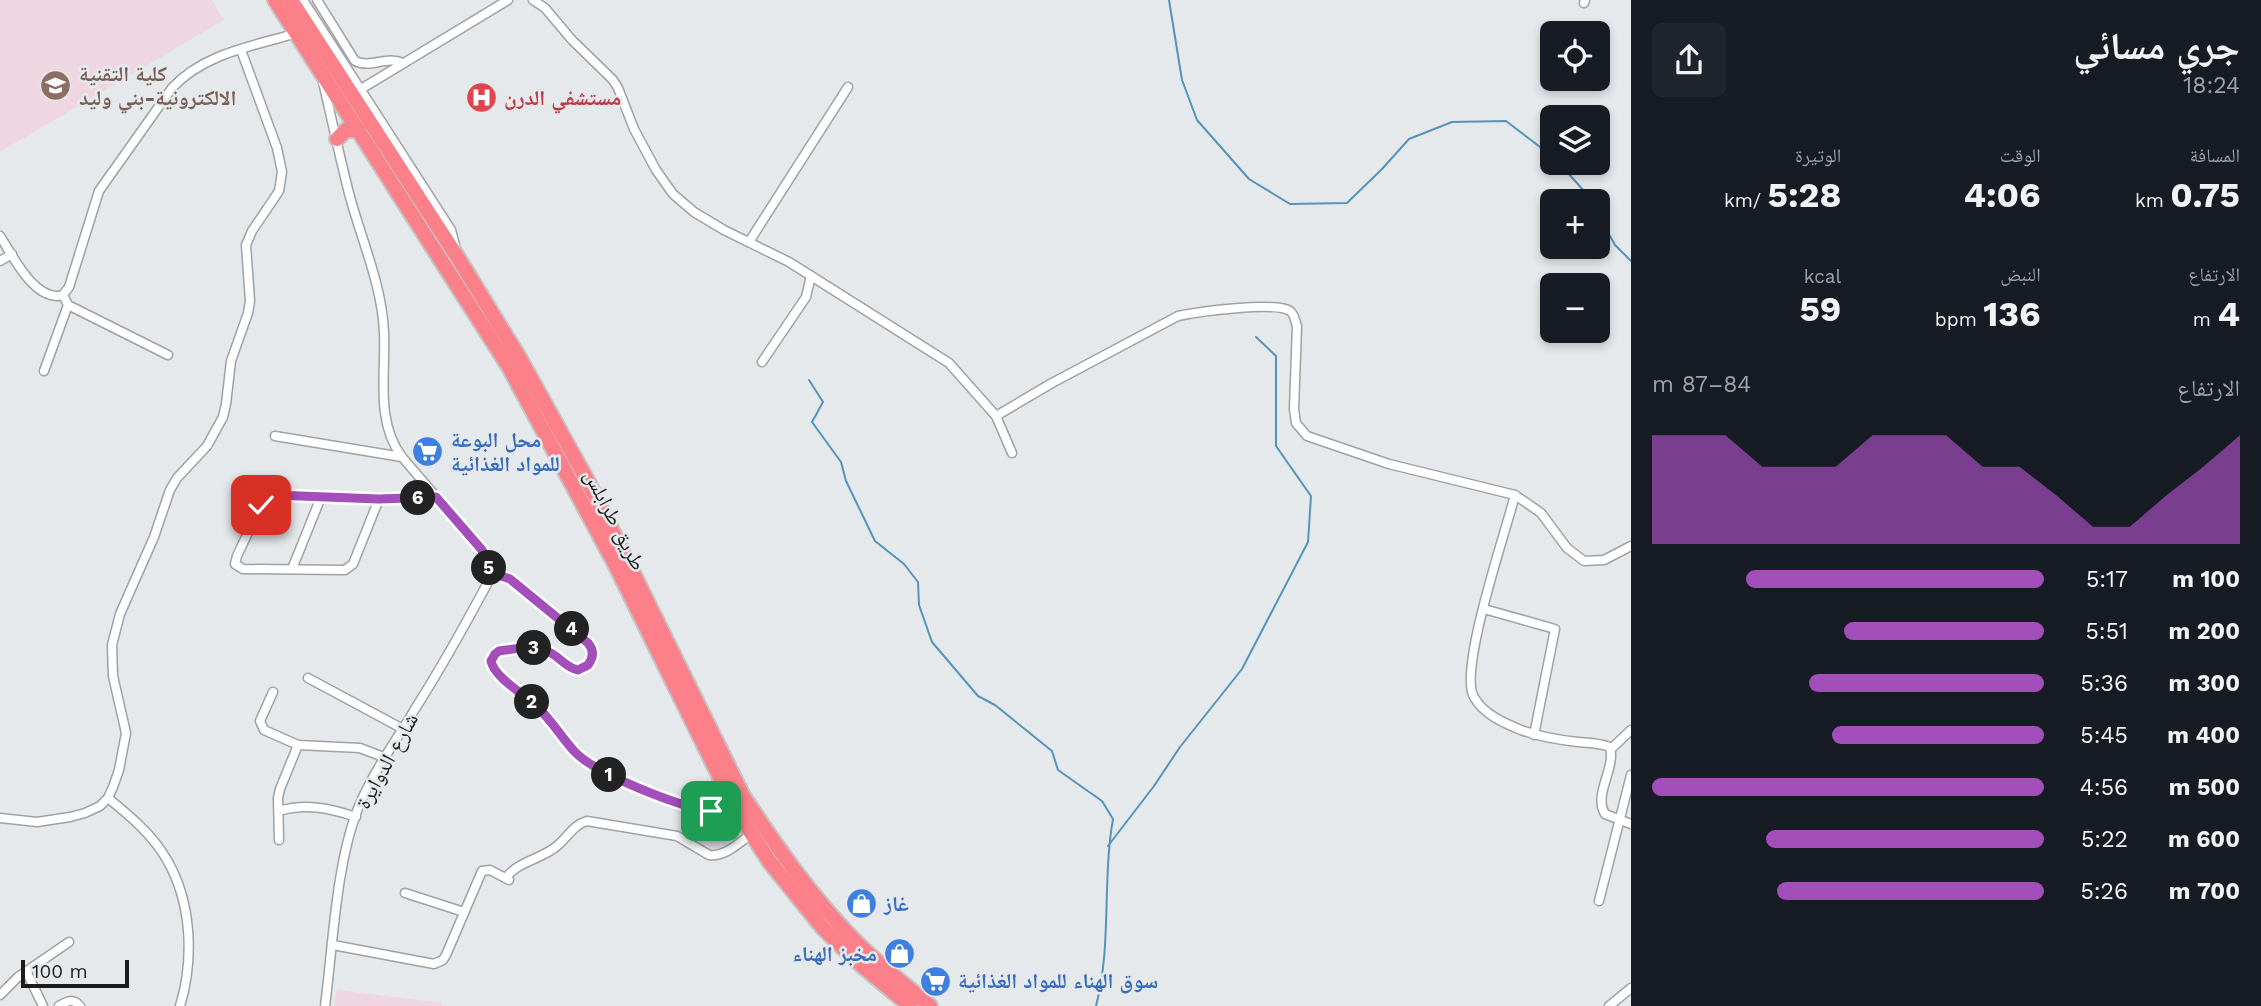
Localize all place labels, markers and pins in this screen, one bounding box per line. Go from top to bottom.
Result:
place label: كلية التقنية الالكترونية-بني وليد [79,61,236,114]
school or university icon: كلية التقنية الالكترونية-بني وليد [39,69,73,103]
hospital icon: مستشفي الدرن [464,81,498,115]
place label: مستشفي الدرن [504,85,621,114]
place label: محل البوعة للمواد الغذائية [451,427,560,476]
supermarket icon: محل البوعة للمواد الغذائية [411,435,445,469]
pin [231,475,291,535]
pin: 6 [400,480,436,516]
pin: 5 [472,550,506,586]
pin: 4 [554,612,590,646]
pin: 3 [516,630,552,666]
pin: 2 [514,684,550,720]
pin: 1 [592,758,626,792]
pin [681,781,741,841]
shop icon: غاز [844,887,878,921]
place label: غاز [883,891,909,916]
shop icon: مخبز الهناء [883,937,917,971]
place label: مخبز الهناء [792,941,877,966]
supermarket icon: سوق الهناء للمواد الغذائية [918,964,952,998]
place label: سوق الهناء للمواد الغذائية [958,968,1158,994]

